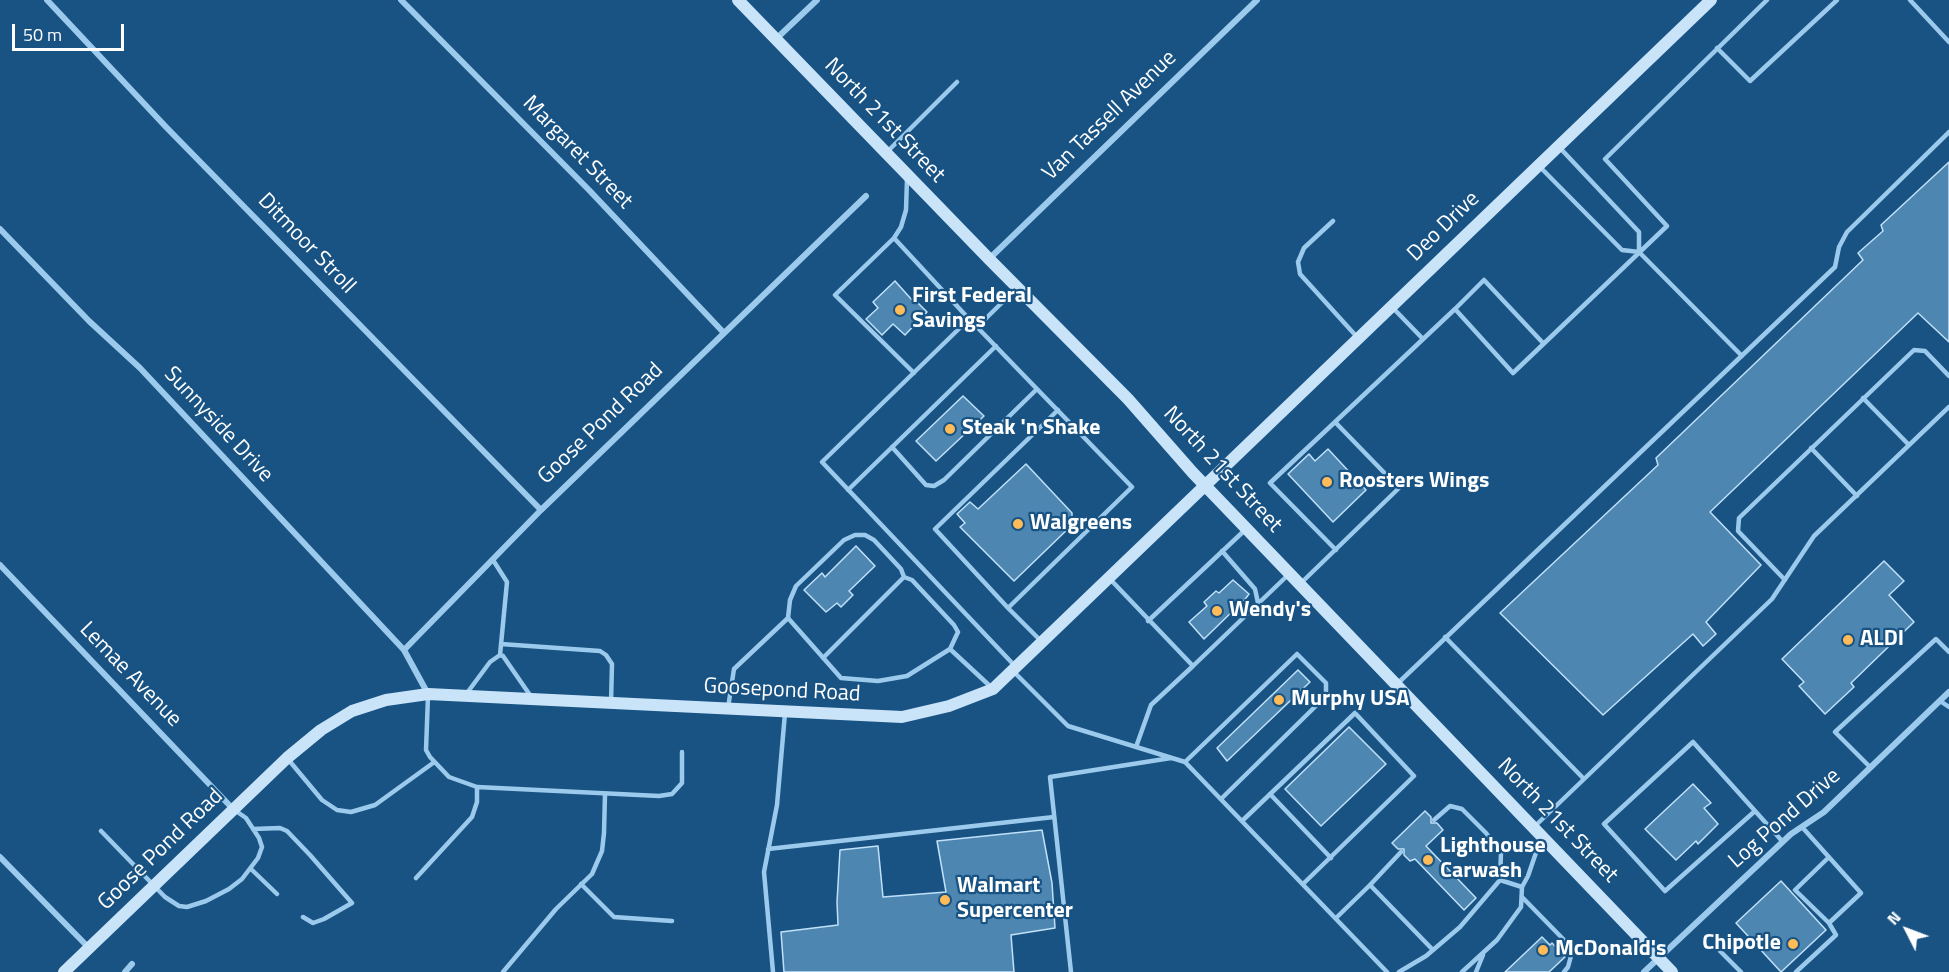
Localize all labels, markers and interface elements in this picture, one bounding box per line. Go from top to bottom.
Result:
scale bar [15,12,128,50]
text: 50 m [23,21,62,48]
street label: Van Tassell Avenue [1038,45,1182,187]
street label: North 21st Street [818,53,950,189]
street label: Margaret Street [516,91,638,215]
street label: Deo Drive [1403,186,1485,268]
street label: Ditmoor Stroll [252,188,360,300]
place label: First Federal Savings [912,284,1032,336]
marker: First Federal Savings [893,303,907,317]
street label: Goose Pond Road [533,358,669,490]
street label: Sunnyside Drive [158,362,278,488]
street label: North 21st Street [1157,402,1287,538]
place label: Steak 'n Shake [962,416,1100,442]
marker: Steak 'n Shake [943,422,957,436]
place label: Roosters Wings [1339,469,1489,495]
marker: Roosters Wings [1320,475,1334,489]
place label: Walgreens [1030,511,1132,537]
marker: Walgreens [1011,517,1025,531]
place label: Wendy's [1229,598,1311,624]
marker: Wendy's [1210,604,1224,618]
street label: Lemae Avenue [73,617,187,733]
place label: ALDI [1860,627,1904,653]
marker: ALDI [1841,633,1855,647]
street label: Goosepond Road [703,674,861,708]
place label: Murphy USA [1291,687,1410,713]
marker: Murphy USA [1272,693,1286,707]
street label: North 21st Street [1491,753,1623,889]
street label: Log Pond Drive [1724,763,1846,875]
street label: Goose Pond Road [93,784,229,916]
place label: Lighthouse Carwash [1440,834,1546,885]
marker: Lighthouse Carwash [1421,853,1435,867]
place label: Walmart Supercenter [957,874,1073,926]
marker: Walmart Supercenter [938,893,952,907]
north arrow [1877,900,1937,960]
text: N [1881,906,1906,930]
place label: Chipotle [1702,931,1781,957]
place label: McDonald's [1555,937,1666,963]
marker: Chipotle [1786,937,1800,951]
marker: McDonald's [1536,943,1550,957]

